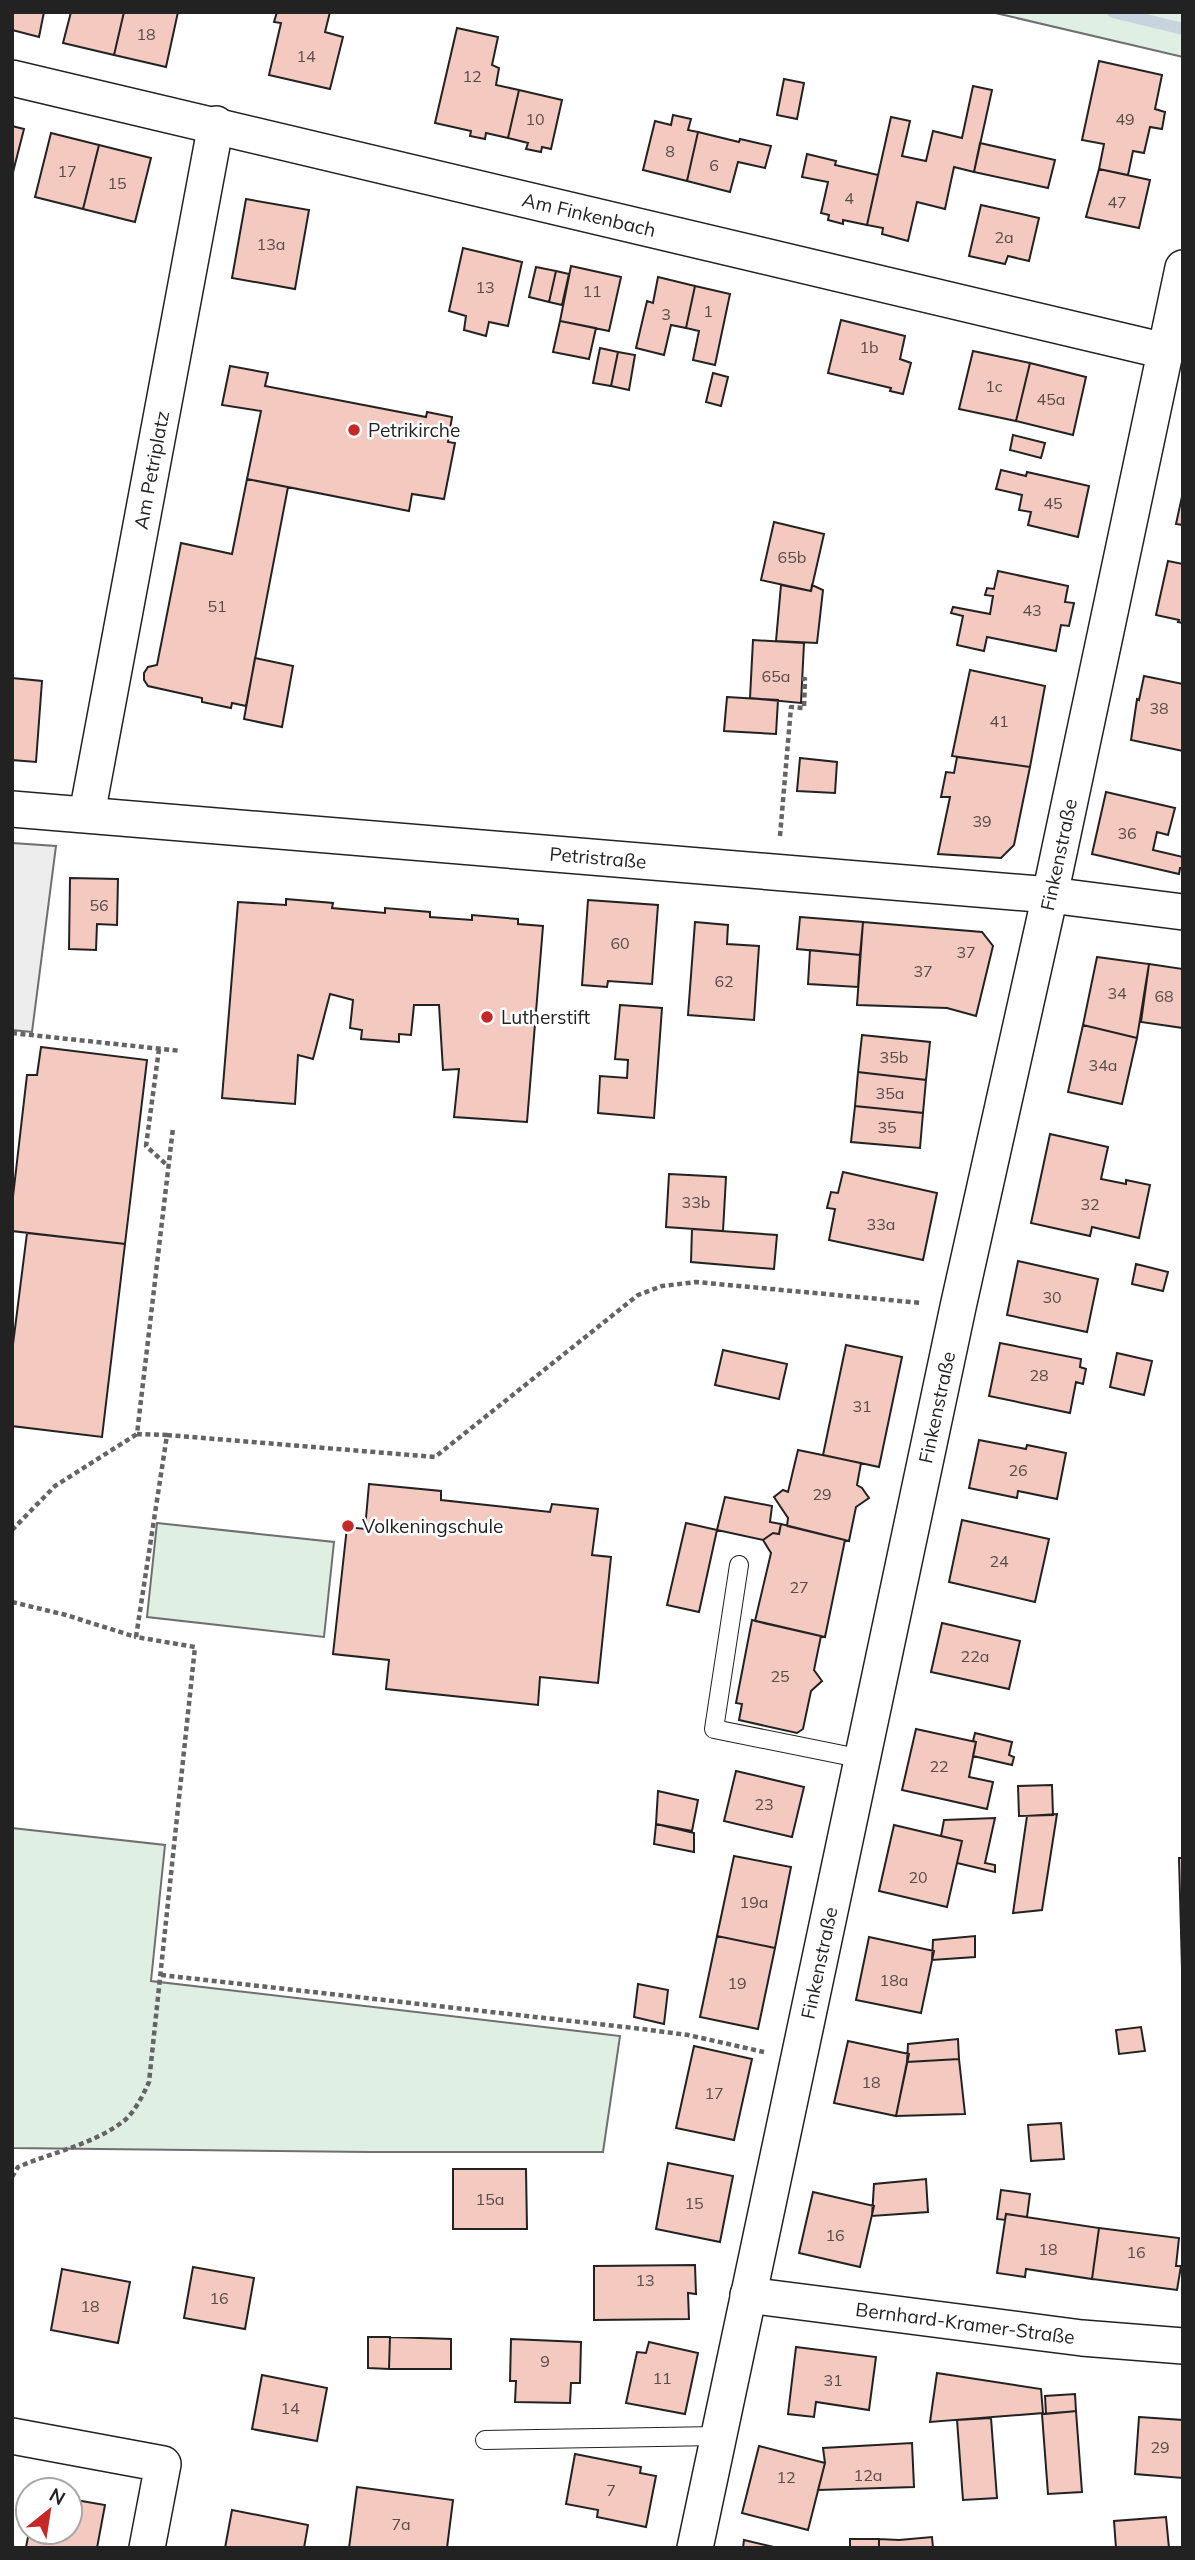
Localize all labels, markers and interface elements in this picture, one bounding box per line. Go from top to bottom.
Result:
house number: 18 [136,24,156,44]
house number: 14 [296,46,316,66]
house number: 12 [462,66,482,86]
house number: 10 [525,109,545,129]
house number: 49 [1115,109,1135,129]
house number: 8 [665,141,675,161]
house number: 6 [709,155,719,175]
house number: 17 [57,161,77,181]
house number: 15 [107,173,127,193]
street label: Am Finkenbach [520,187,658,242]
house number: 4 [844,188,854,208]
house number: 47 [1107,192,1127,212]
house number: 2a [994,227,1014,247]
house number: 13a [257,234,285,254]
house number: 13 [475,277,495,297]
house number: 11 [582,281,602,301]
house number: 1 [703,301,713,321]
house number: 3 [661,304,671,324]
house number: 1b [859,337,879,357]
house number: 1c [985,376,1003,396]
house number: 45a [1037,389,1065,409]
street label: Am Petriplatz [129,409,174,531]
place label: Petrikirche [368,418,460,442]
marker: Petrikirche [346,422,362,438]
house number: 45 [1043,493,1063,513]
house number: 65b [778,547,806,567]
house number: 51 [207,596,227,616]
house number: 43 [1022,600,1042,620]
house number: 65a [762,666,790,686]
house number: 38 [1149,698,1169,718]
house number: 41 [989,711,1009,731]
street label: Finkenstraße [1035,796,1082,913]
house number: 39 [972,811,992,831]
house number: 36 [1117,823,1137,843]
street label: Petristraße [549,842,647,874]
house number: 56 [89,895,109,915]
house number: 60 [610,933,630,953]
house number: 37 [956,942,976,962]
house number: 37 [913,961,933,981]
house number: 62 [714,971,734,991]
house number: 34 [1107,983,1127,1003]
house number: 68 [1154,986,1174,1006]
place label: Lutherstift [501,1005,591,1029]
marker: Lutherstift [479,1009,495,1025]
house number: 35b [880,1047,908,1067]
house number: 34a [1089,1055,1117,1075]
house number: 35a [876,1083,904,1103]
house number: 35 [877,1117,897,1137]
house number: 33b [682,1192,710,1212]
house number: 32 [1080,1194,1100,1214]
house number: 33a [867,1214,895,1234]
house number: 30 [1042,1287,1062,1307]
street label: Finkenstraße [913,1349,960,1466]
house number: 28 [1029,1365,1049,1385]
house number: 31 [852,1396,872,1416]
house number: 26 [1008,1460,1028,1480]
house number: 29 [812,1484,832,1504]
place label: Volkeningschule [362,1514,503,1538]
marker: Volkeningschule [340,1518,356,1534]
house number: 24 [989,1551,1009,1571]
house number: 27 [789,1577,809,1597]
house number: 22a [961,1646,989,1666]
house number: 25 [770,1666,790,1686]
house number: 22 [929,1756,949,1776]
house number: 23 [754,1794,774,1814]
house number: 20 [908,1867,928,1887]
house number: 19a [740,1892,768,1912]
street label: Finkenstraße [795,1905,843,2021]
house number: 18a [880,1970,908,1990]
house number: 19 [727,1973,747,1993]
house number: 18 [861,2072,881,2092]
house number: 17 [704,2083,724,2103]
house number: 15a [476,2189,504,2209]
house number: 15 [684,2193,704,2213]
house number: 16 [825,2225,845,2245]
house number: 18 [1038,2239,1058,2259]
house number: 16 [1126,2242,1146,2262]
house number: 13 [635,2270,655,2290]
house number: 16 [209,2288,229,2308]
house number: 18 [80,2296,100,2316]
street label: Bernhard-Kramer-Straße [854,2297,1076,2349]
house number: 9 [540,2351,550,2371]
house number: 11 [652,2368,672,2388]
house number: 31 [823,2370,843,2390]
house number: 14 [280,2398,300,2418]
house number: 29 [1150,2437,1170,2457]
house number: 12a [854,2465,882,2485]
house number: 12 [776,2467,796,2487]
north arrow [14,2476,84,2546]
house number: 7 [606,2480,616,2500]
text: N [45,2482,70,2510]
house number: 7a [391,2514,411,2534]

